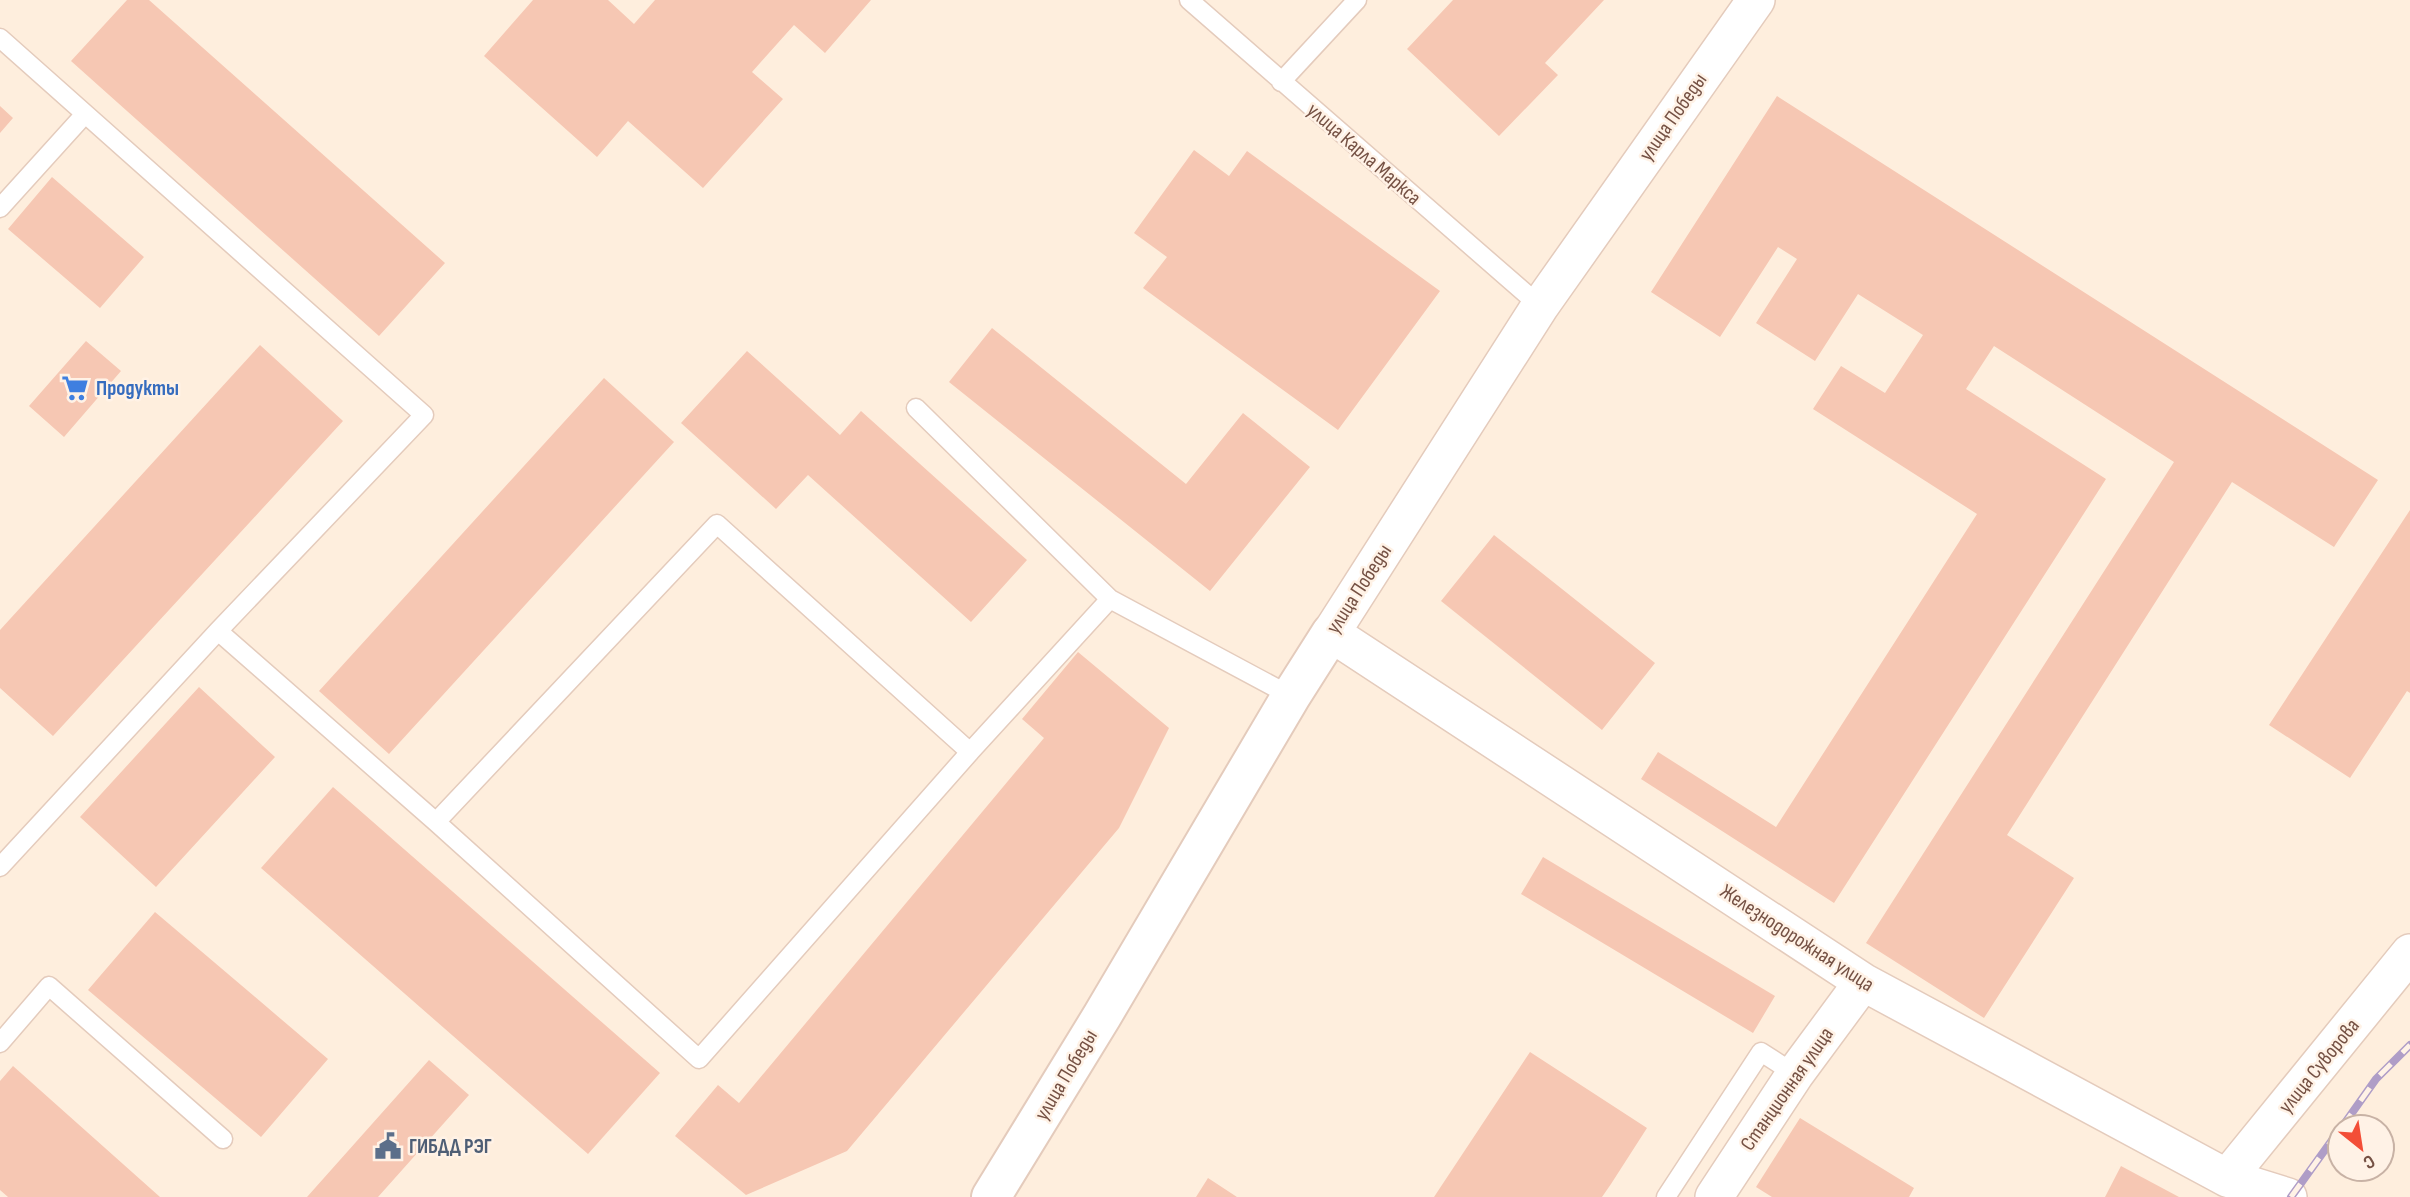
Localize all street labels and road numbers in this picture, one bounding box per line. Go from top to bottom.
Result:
street label: улица Победы [1634,68,1712,166]
street label: улица Карла Маркса [1302,98,1426,210]
street label: улица Победы [1321,540,1397,638]
street label: Железнодорожная улица [1715,879,1879,997]
street label: улица Суворова [2273,1014,2365,1118]
street label: Станционная улица [1735,1022,1839,1156]
street label: улица Победы [1029,1025,1103,1125]

